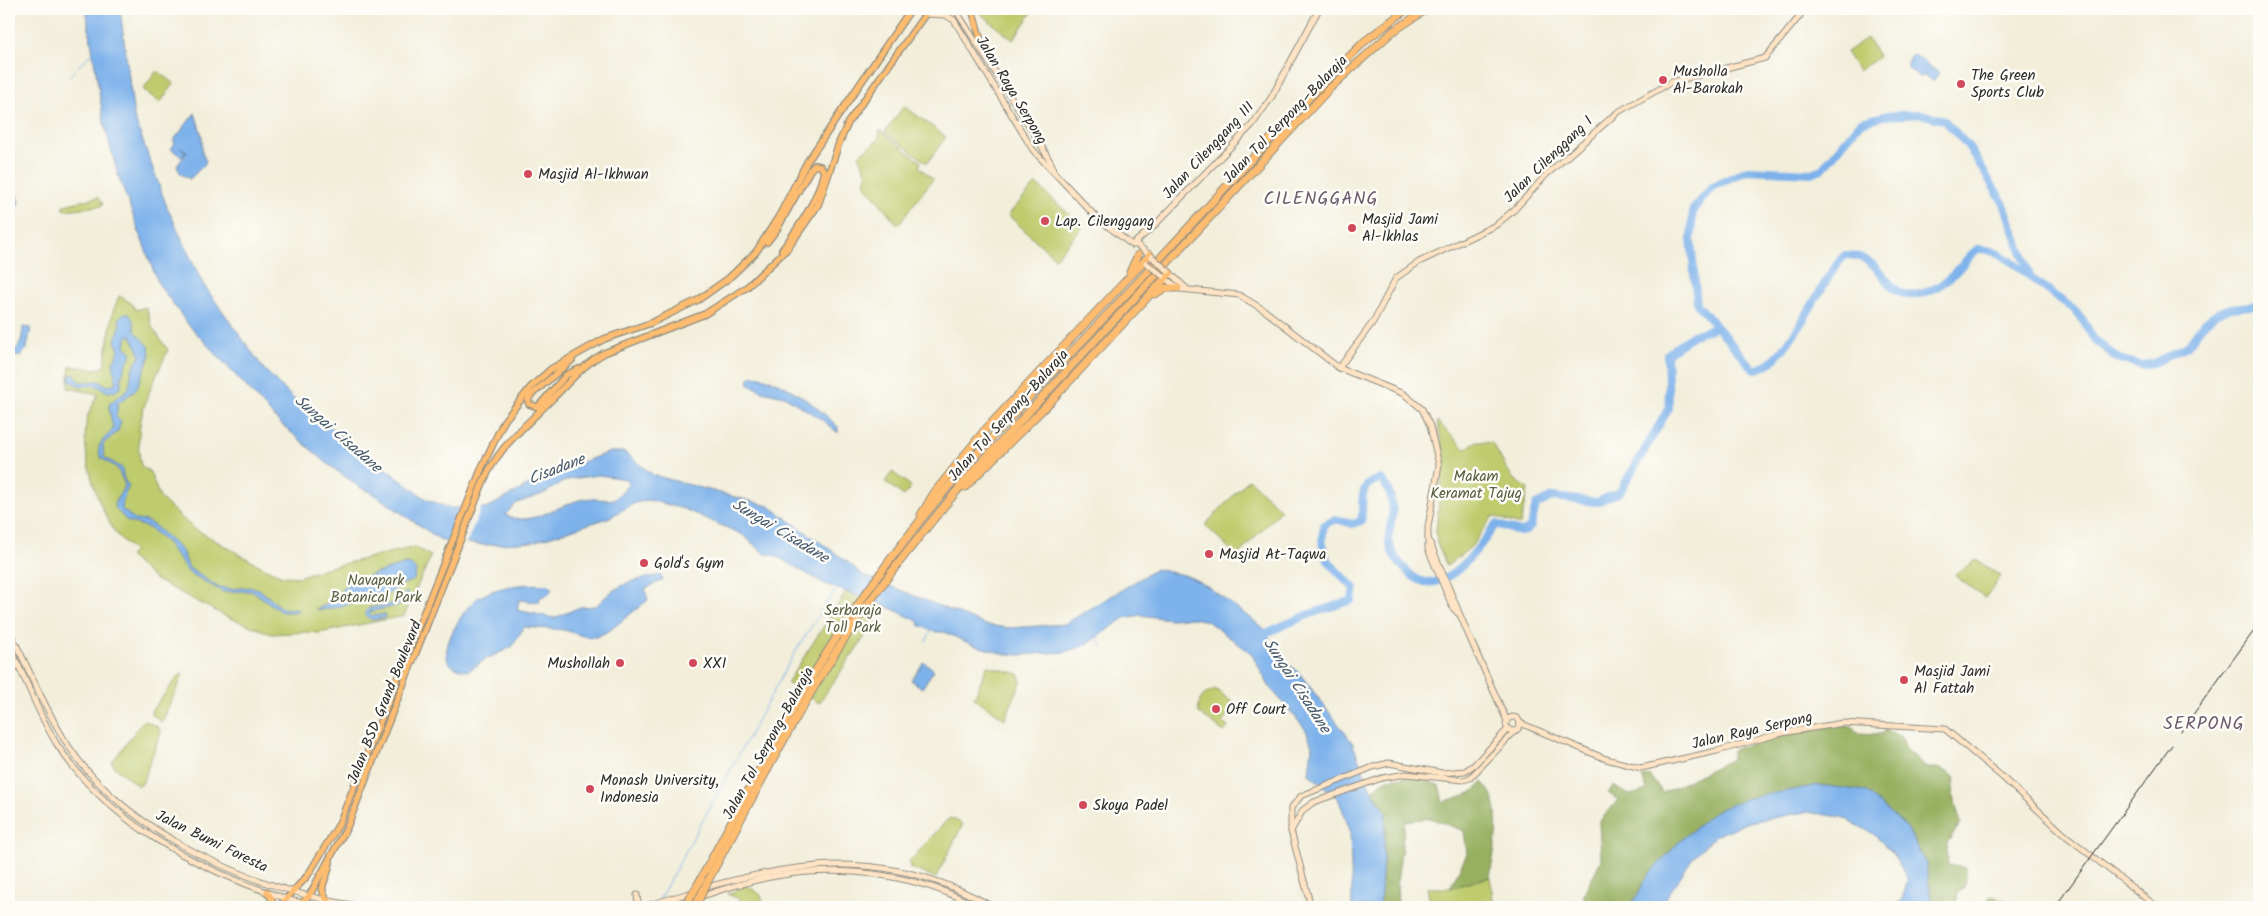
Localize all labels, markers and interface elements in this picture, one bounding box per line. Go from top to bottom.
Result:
street label: Jalan Raya Serpong [969,31,1053,150]
street label: Jalan Tol Serpong–Balaraja [1218,50,1354,190]
place label: Musholla Al-Barokah [1673,60,1743,101]
place label: The Green Sports Club [1971,64,2044,105]
marker: Musholla Al-Barokah [1657,74,1669,86]
marker: The Green Sports Club [1955,78,1967,90]
street label: Jalan Cilenggang III [1157,96,1261,205]
street label: Jalan Cilenggang I [1498,110,1599,209]
place label: Masjid Al-Ikhwan [538,163,649,187]
marker: Masjid Al-Ikhwan [522,168,534,180]
district label: CILENGGANG [1263,185,1379,214]
place label: Masjid Jami Al-Ikhlas [1362,208,1439,249]
place label: Lap. Cilenggang [1055,210,1154,234]
marker: Lap. Cilenggang [1039,215,1051,227]
marker: Masjid Jami Al-Ikhlas [1346,222,1358,234]
street label: Jalan Tol Serpong–Balaraja [942,344,1075,487]
water label: Sungai Cisadane [289,389,389,480]
water label: Cisadane [525,447,590,492]
park label: Makam Keramat Tajug [1430,465,1522,506]
water label: Sungai Cisadane [727,493,835,571]
place label: Masjid At-Taqwa [1219,543,1326,567]
marker: Masjid At-Taqwa [1203,548,1215,560]
place label: Gold's Gym [654,552,724,576]
marker: Gold's Gym [638,557,650,569]
park label: Navapark Botanical Park [330,569,423,610]
park label: Serbaraja Toll Park [824,599,882,640]
street label: Jalan BSD Grand Boulevard [341,617,429,788]
water label: Sungai Cisadane [1257,633,1338,740]
place label: Mushollah [547,652,610,676]
place label: XXI [703,652,727,676]
marker: Mushollah [614,657,626,669]
marker: XXI [687,657,699,669]
place label: Masjid Jami Al Fattah [1914,660,1991,701]
street label: Jalan Tol Serpong–Balaraja [717,663,821,824]
marker: Masjid Jami Al Fattah [1898,674,1910,686]
place label: Off Court [1226,698,1286,722]
marker: Off Court [1210,703,1222,715]
street label: Jalan Raya Serpong [1689,705,1815,757]
district label: SERPONG [2163,710,2245,739]
place label: Monash University, Indonesia [600,769,719,810]
marker: Monash University, Indonesia [584,783,596,795]
place label: Skoya Padel [1093,794,1168,818]
marker: Skoya Padel [1077,799,1089,811]
street label: Jalan Bumi Foresta [151,804,272,880]

